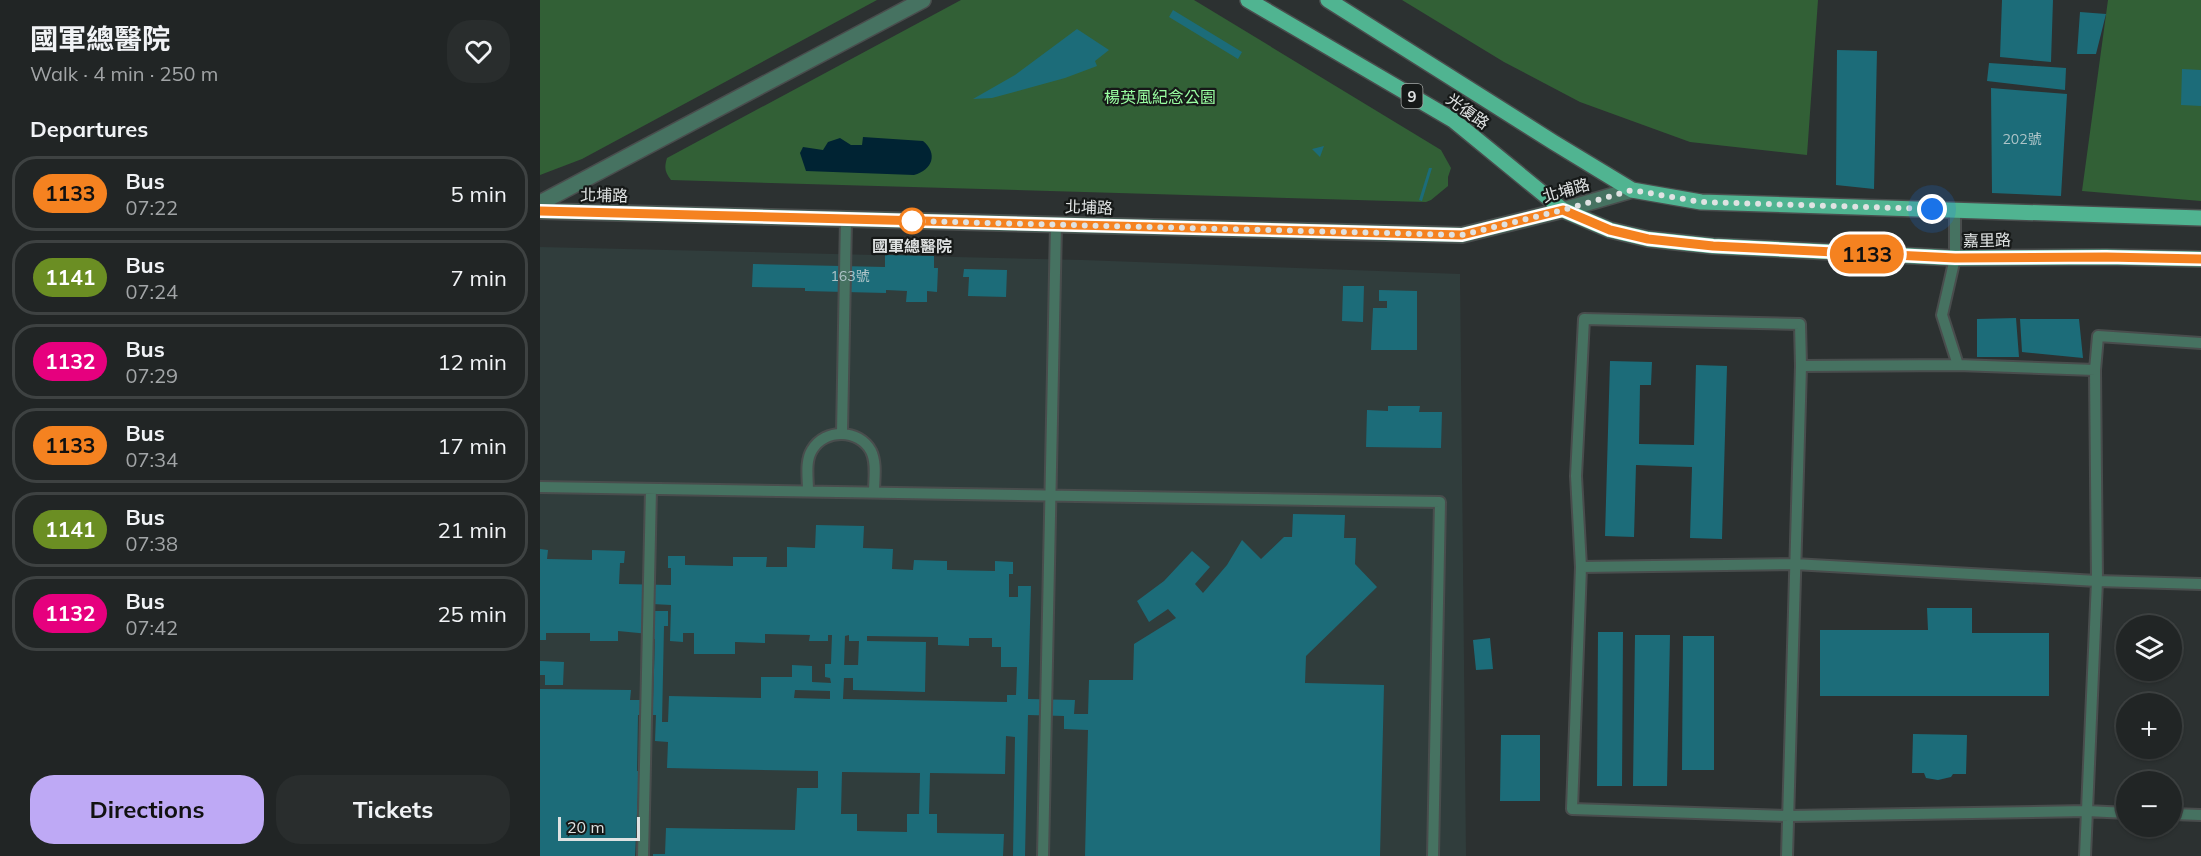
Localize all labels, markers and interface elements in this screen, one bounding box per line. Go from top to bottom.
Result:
button: heart [447,20,510,83]
text: 國軍總醫院 [30,21,170,56]
text: Walk · 4 min · 250 m [30,61,218,86]
road number: 9 [1402,84,1422,108]
park label: 楊英風紀念公園 [1104,87,1216,107]
street label: 光復路 [1443,89,1493,133]
text: Departures [30,115,148,143]
house number: 202號 [2002,130,2042,148]
text: Bus [125,167,165,195]
street label: 北埔路 [1540,174,1592,206]
text: 1133 [45,180,95,206]
text: 5 min [451,180,507,208]
street label: 北埔路 [580,185,628,205]
your location [1917,194,1947,224]
text: 07:22 [125,195,178,220]
street label: 北埔路 [1065,196,1113,218]
marker: 國軍總醫院 [899,208,925,234]
street label: 嘉里路 [1963,230,2011,250]
line badge: 1133 [1825,234,1909,274]
place label: 國軍總醫院 [872,236,952,256]
text: 1133 [1842,241,1892,267]
text: Bus [125,251,165,279]
text: 1141 [45,264,95,290]
text: 7 min [451,264,507,292]
house number: 163號 [830,267,870,285]
text: 07:24 [125,279,178,304]
text: Bus [125,335,165,363]
text: 1132 [45,348,95,374]
text: 12 min [437,348,507,376]
text: 07:29 [125,363,178,388]
text: Bus [125,419,165,447]
text: 1133 [45,432,95,458]
text: 17 min [437,432,507,460]
text: 07:34 [125,447,178,472]
text: Bus [125,503,165,531]
text: 1141 [45,516,95,542]
text: 21 min [437,516,507,544]
text: 07:38 [125,531,178,556]
text: Bus [125,587,165,615]
text: 1132 [45,600,95,626]
text: 25 min [437,600,507,628]
text: 07:42 [125,615,178,640]
map controls [2116,615,2182,837]
button: layers [2116,615,2182,681]
button: + [2116,693,2182,759]
button: − [2116,771,2182,837]
button: Directions [30,775,264,844]
button: Tickets [276,775,510,844]
scale bar [558,814,640,842]
text: 20 m [567,817,604,837]

